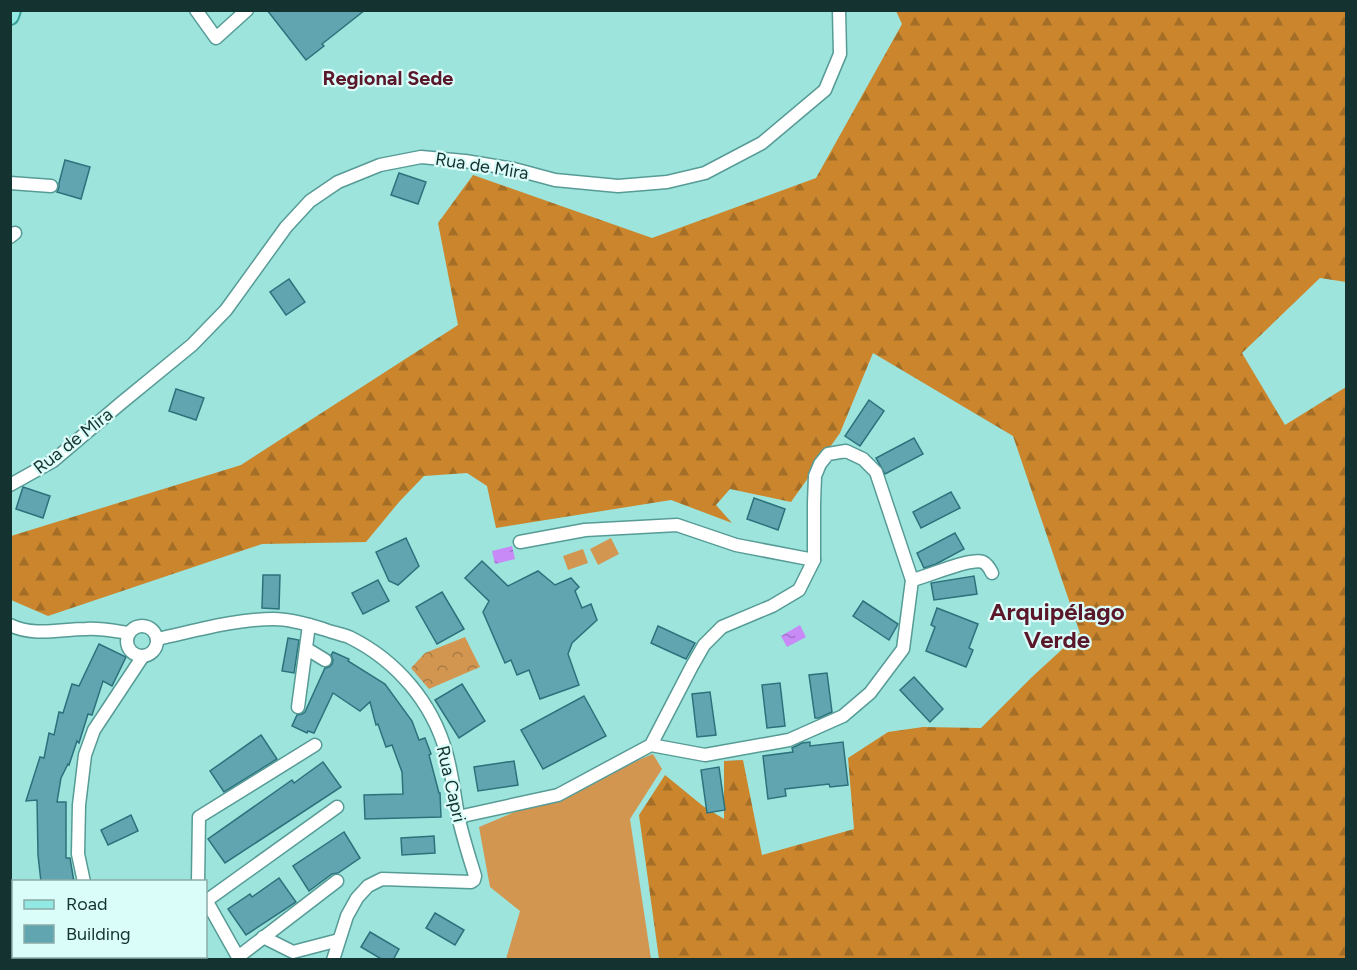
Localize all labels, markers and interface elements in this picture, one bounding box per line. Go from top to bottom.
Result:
district label: Regional Sede [323,66,453,90]
street label: Rua de Mira [434,148,530,184]
street label: Rua de Mira [29,403,117,479]
district label: Arquipélago Verde [989,597,1125,654]
street label: Rua Capri [432,744,470,824]
legend [12,880,207,958]
text: Road [66,893,107,915]
text: Building [66,923,131,945]

